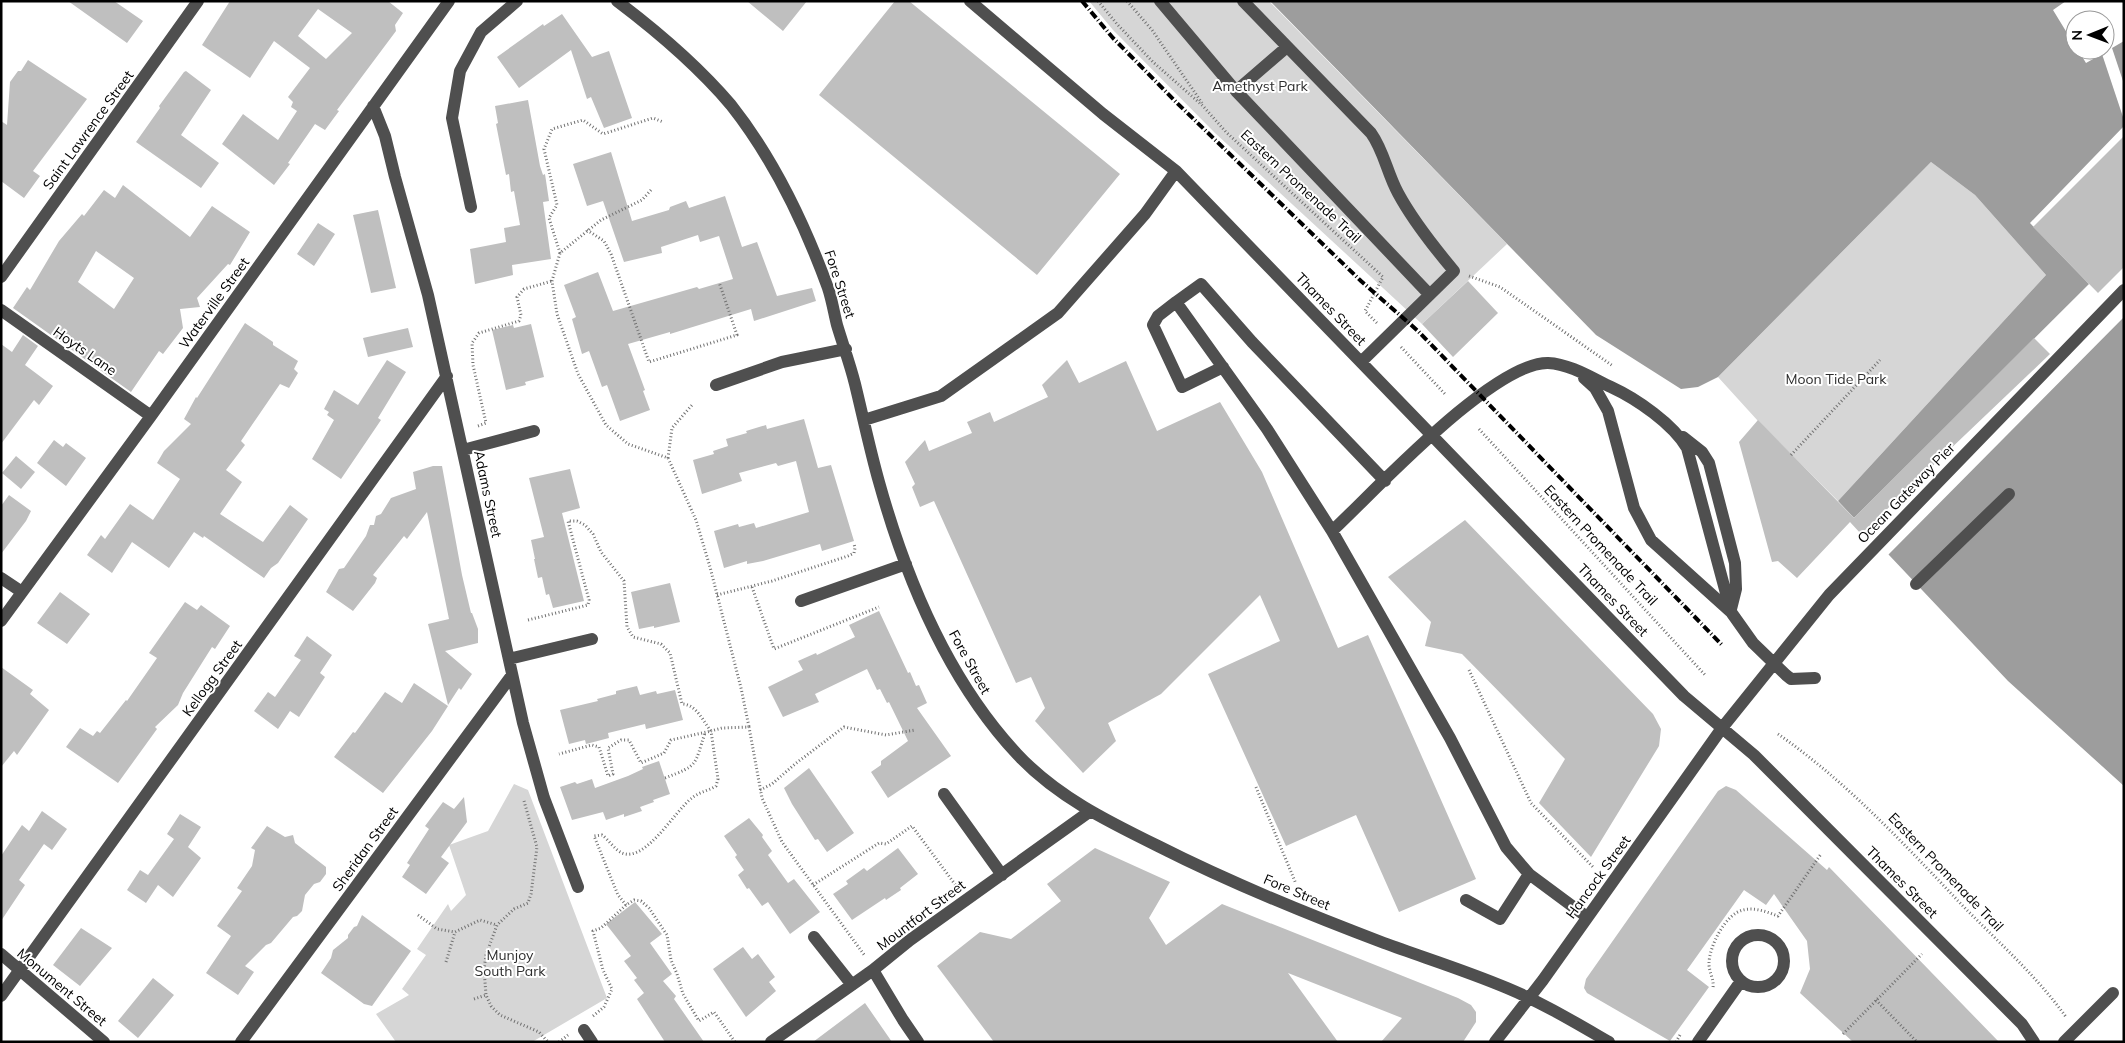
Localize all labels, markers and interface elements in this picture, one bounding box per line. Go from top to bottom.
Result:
north arrow [2065,10,2115,60]
text: N [2068,30,2086,41]
street label: Saint Lawrence Street [39,67,137,193]
park label: Amethyst Park [1212,77,1308,95]
street label: Eastern Promenade Trail [1237,125,1365,247]
street label: Fore Street [821,248,859,320]
street label: Waterville Street [175,254,253,352]
street label: Thames Street [1292,269,1370,349]
street label: Hoyts Lane [50,323,120,379]
park label: Moon Tide Park [1786,370,1887,388]
street label: Ocean Gateway Pier [1853,438,1959,547]
street label: Adams Street [470,449,506,539]
street label: Eastern Promenade Trail [1540,481,1662,609]
street label: Thames Street [1574,560,1652,640]
street label: Fore Street [945,627,995,697]
street label: Kellogg Street [178,636,246,720]
street label: Sheridan Street [328,803,402,895]
street label: Eastern Promenade Trail [1885,809,2007,935]
street label: Hancock Street [1562,832,1634,922]
street label: Thames Street [1862,842,1942,922]
street label: Fore Street [1261,870,1333,914]
street label: Mountfort Street [873,876,969,954]
street label: Monument Street [13,944,111,1030]
park label: Munjoy South Park [474,946,546,980]

